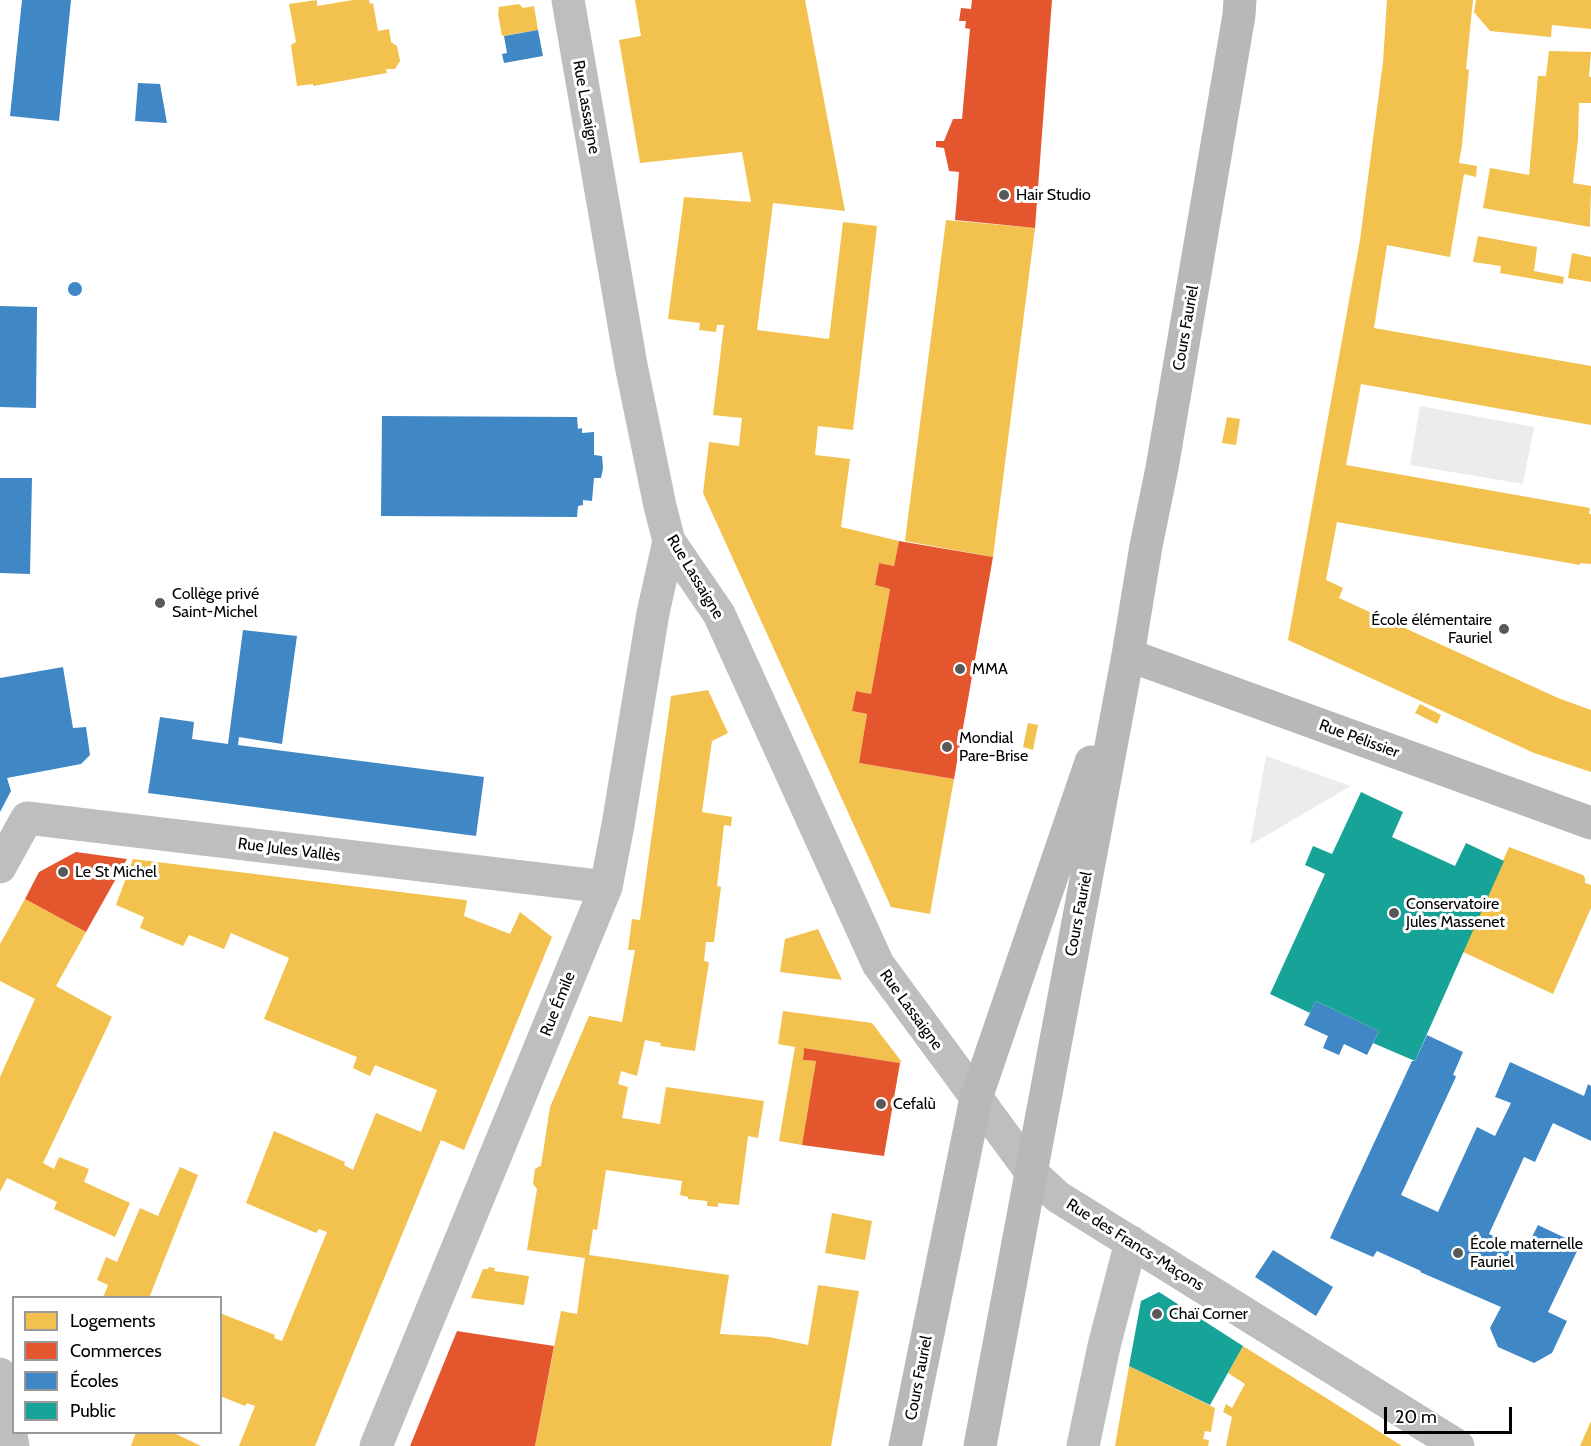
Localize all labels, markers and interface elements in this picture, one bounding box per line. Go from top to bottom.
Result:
street label: Rue Lassaigne [568,59,604,155]
place label: Hair Studio [1016,185,1091,205]
marker: Hair Studio [997,188,1011,202]
street label: Cours Fauriel [1169,284,1203,372]
street label: Rue Lassaigne [662,531,728,623]
place label: Collège privé Saint-Michel [172,584,259,622]
marker: Collège privé Saint-Michel [153,596,167,610]
place label: École élémentaire Fauriel [1371,610,1492,648]
marker: École élémentaire Fauriel [1497,622,1511,636]
place label: MMA [972,659,1008,679]
marker: MMA [953,662,967,676]
street label: Rue Pélissier [1316,716,1402,762]
place label: Mondial Pare-Brise [959,728,1028,766]
marker: Mondial Pare-Brise [940,740,954,754]
street label: Rue Jules Vallès [237,834,341,866]
place label: Le St Michel [75,862,157,882]
marker: Le St Michel [56,865,70,879]
street label: Cours Fauriel [1061,870,1097,958]
place label: Conservatoire Jules Massenet [1406,894,1505,932]
marker: Conservatoire Jules Massenet [1387,906,1401,920]
street label: Rue Lassaigne [875,966,947,1054]
street label: Rue Émile [536,969,580,1039]
place label: Cefalù [893,1094,936,1114]
marker: Cefalù [874,1097,888,1111]
street label: Rue des Francs-Maçons [1063,1195,1207,1295]
place label: École maternelle Fauriel [1470,1234,1583,1272]
marker: École maternelle Fauriel [1451,1246,1465,1260]
legend [12,1296,222,1434]
place label: Chaï Corner [1169,1304,1248,1324]
marker: Chaï Corner [1150,1307,1164,1321]
text: Logements [70,1310,155,1332]
street label: Cours Fauriel [901,1334,937,1422]
text: Commerces [70,1340,162,1362]
text: Écoles [70,1370,118,1392]
scale bar [1387,1395,1514,1433]
text: Public [70,1400,116,1422]
text: 20 m [1395,1406,1437,1428]

